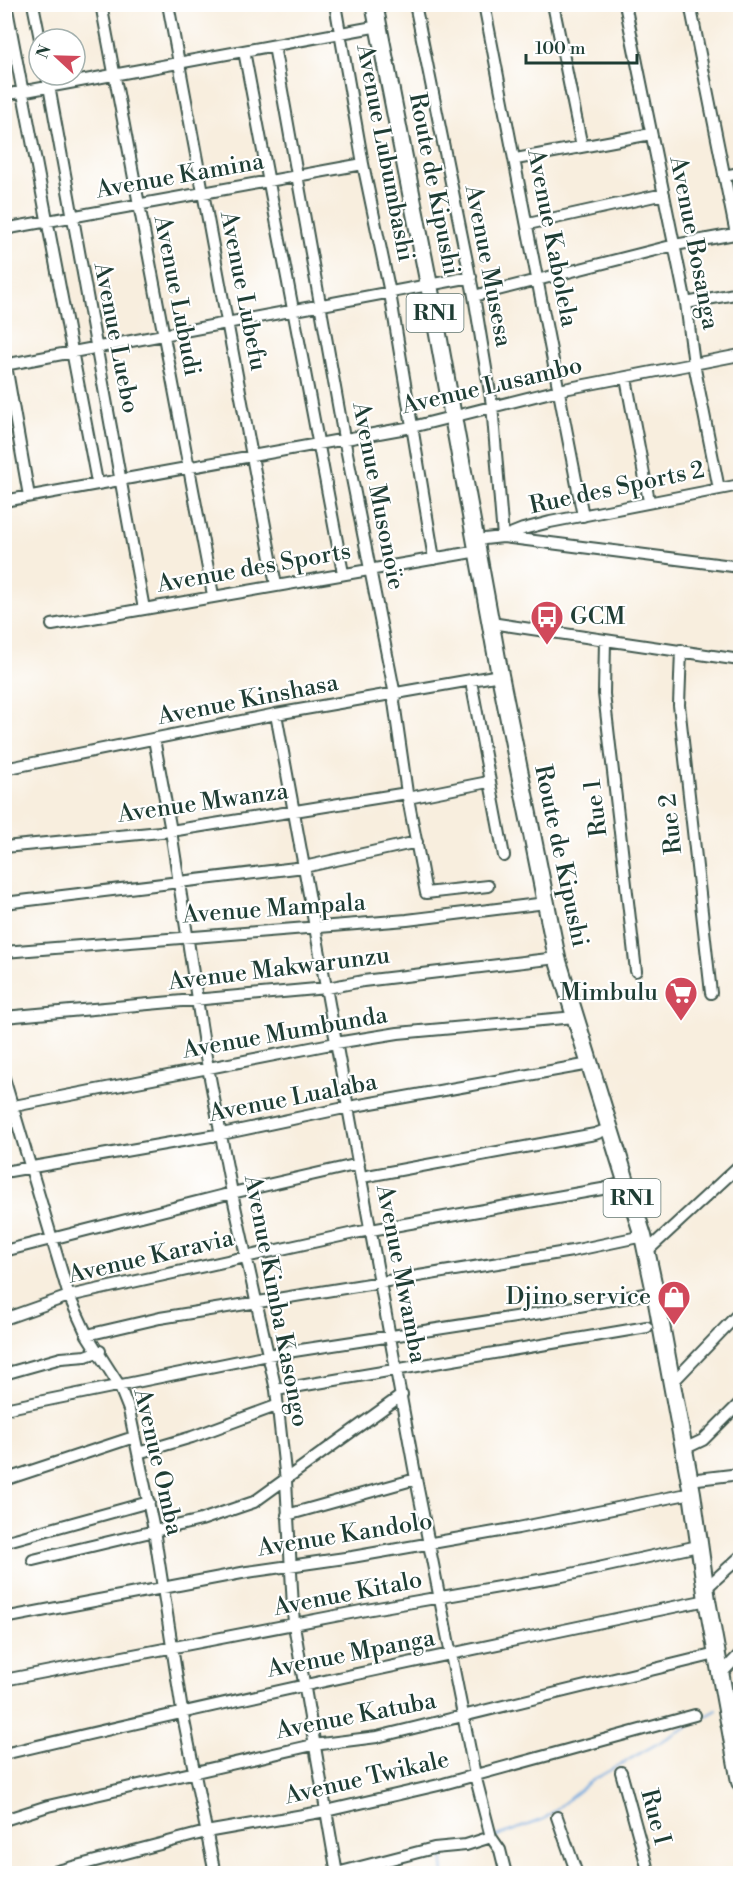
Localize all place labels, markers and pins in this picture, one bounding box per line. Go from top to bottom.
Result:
bus stop icon: GCM [529,599,565,646]
place label: GCM [570,602,625,632]
supermarket icon: Mimbulu [663,975,699,1022]
place label: Mimbulu [560,978,658,1008]
shop icon: Djino service [656,1279,692,1326]
place label: Djino service [506,1282,651,1312]

